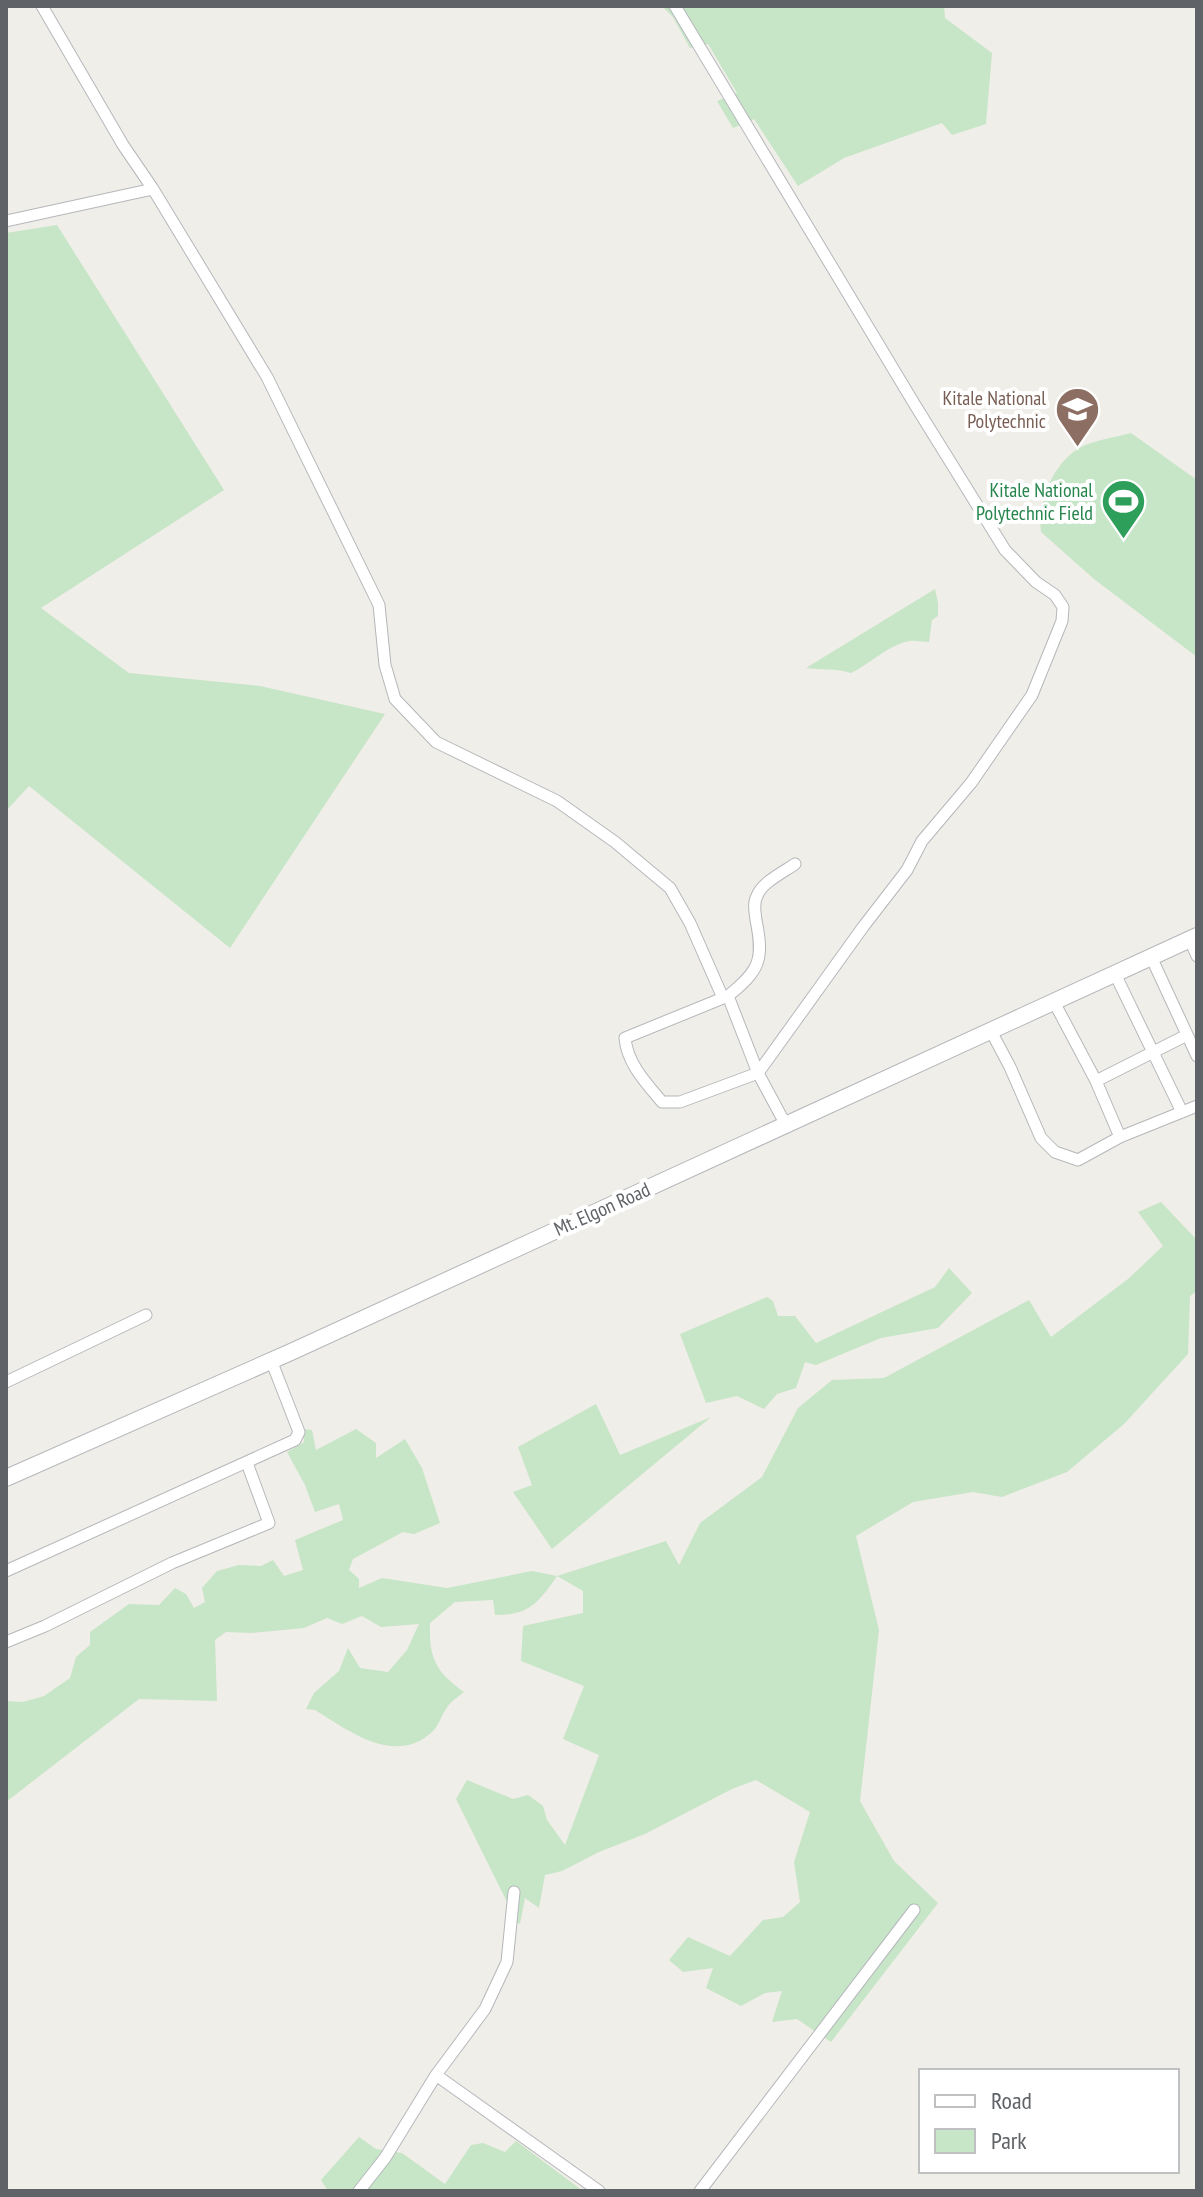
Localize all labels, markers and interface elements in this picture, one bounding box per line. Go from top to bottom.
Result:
place label: Kitale National Polytechnic [942,385,1046,434]
school or university icon: Kitale National Polytechnic [1053,386,1101,449]
place label: Kitale National Polytechnic Field [976,477,1093,526]
sports icon: Kitale National Polytechnic Field [1100,477,1148,540]
street label: Mt. Elgon Road [550,1176,654,1242]
legend [919,2069,1179,2173]
text: Road [991,2085,1032,2116]
text: Park [991,2125,1027,2156]

